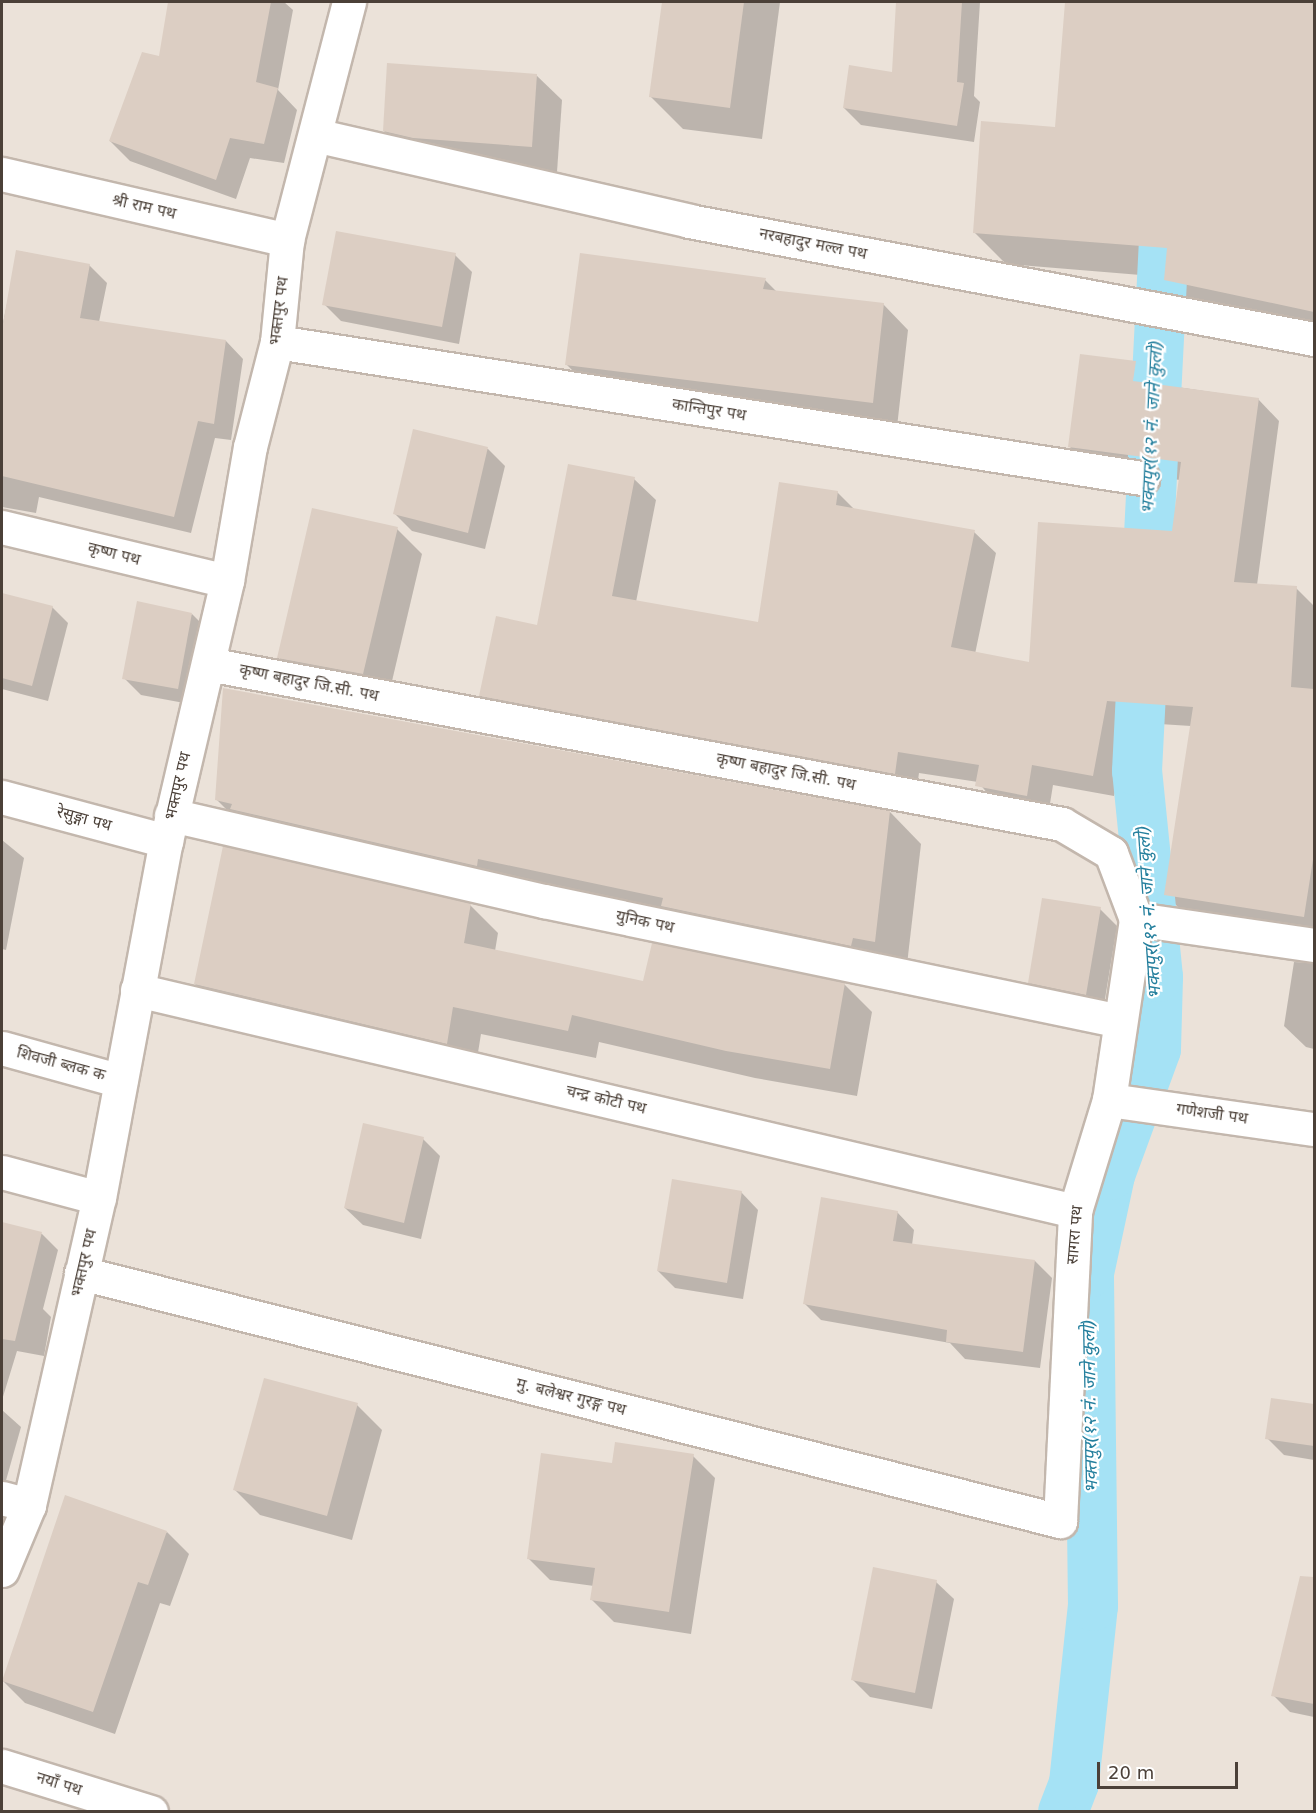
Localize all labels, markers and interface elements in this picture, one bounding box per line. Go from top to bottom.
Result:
street label: श्री राम पथ [110,190,178,224]
street label: नरबहादुर मल्ल पथ [757,224,869,264]
street label: भक्तपुर पथ [265,276,293,346]
water label: भक्तपुर(१२ नं. जाने कुलो) [1137,339,1167,515]
street label: कान्तिपुर पथ [671,395,747,425]
street label: कृष्ण पथ [86,538,142,570]
street label: कृष्ण बहादुर जि.सी. पथ [238,660,380,706]
street label: कृष्ण बहादुर जि.सी. पथ [715,749,857,795]
street label: भक्तपुर पथ [161,750,195,822]
street label: रेसुङ्गा पथ [54,802,114,836]
water label: भक्तपुर(१२ नं. जाने कुलो) [1132,824,1166,1000]
street label: युनिक पथ [614,906,676,938]
street label: शिवजी ब्लक क [15,1043,107,1085]
street label: चन्द्र कोटी पथ [564,1081,648,1119]
street label: गणेशजी पथ [1175,1099,1249,1129]
street label: सागरा पथ [1063,1205,1087,1265]
street label: भक्तपुर पथ [67,1227,101,1299]
water label: भक्तपुर(१२ नं. जाने कुलो) [1078,1319,1102,1493]
street label: मु. बलेश्वर गुरङ्ग पथ [514,1374,628,1420]
scale bar [1100,1750,1241,1788]
text: 20 m [1108,1762,1154,1783]
street label: नयाँ पथ [34,1768,84,1800]

